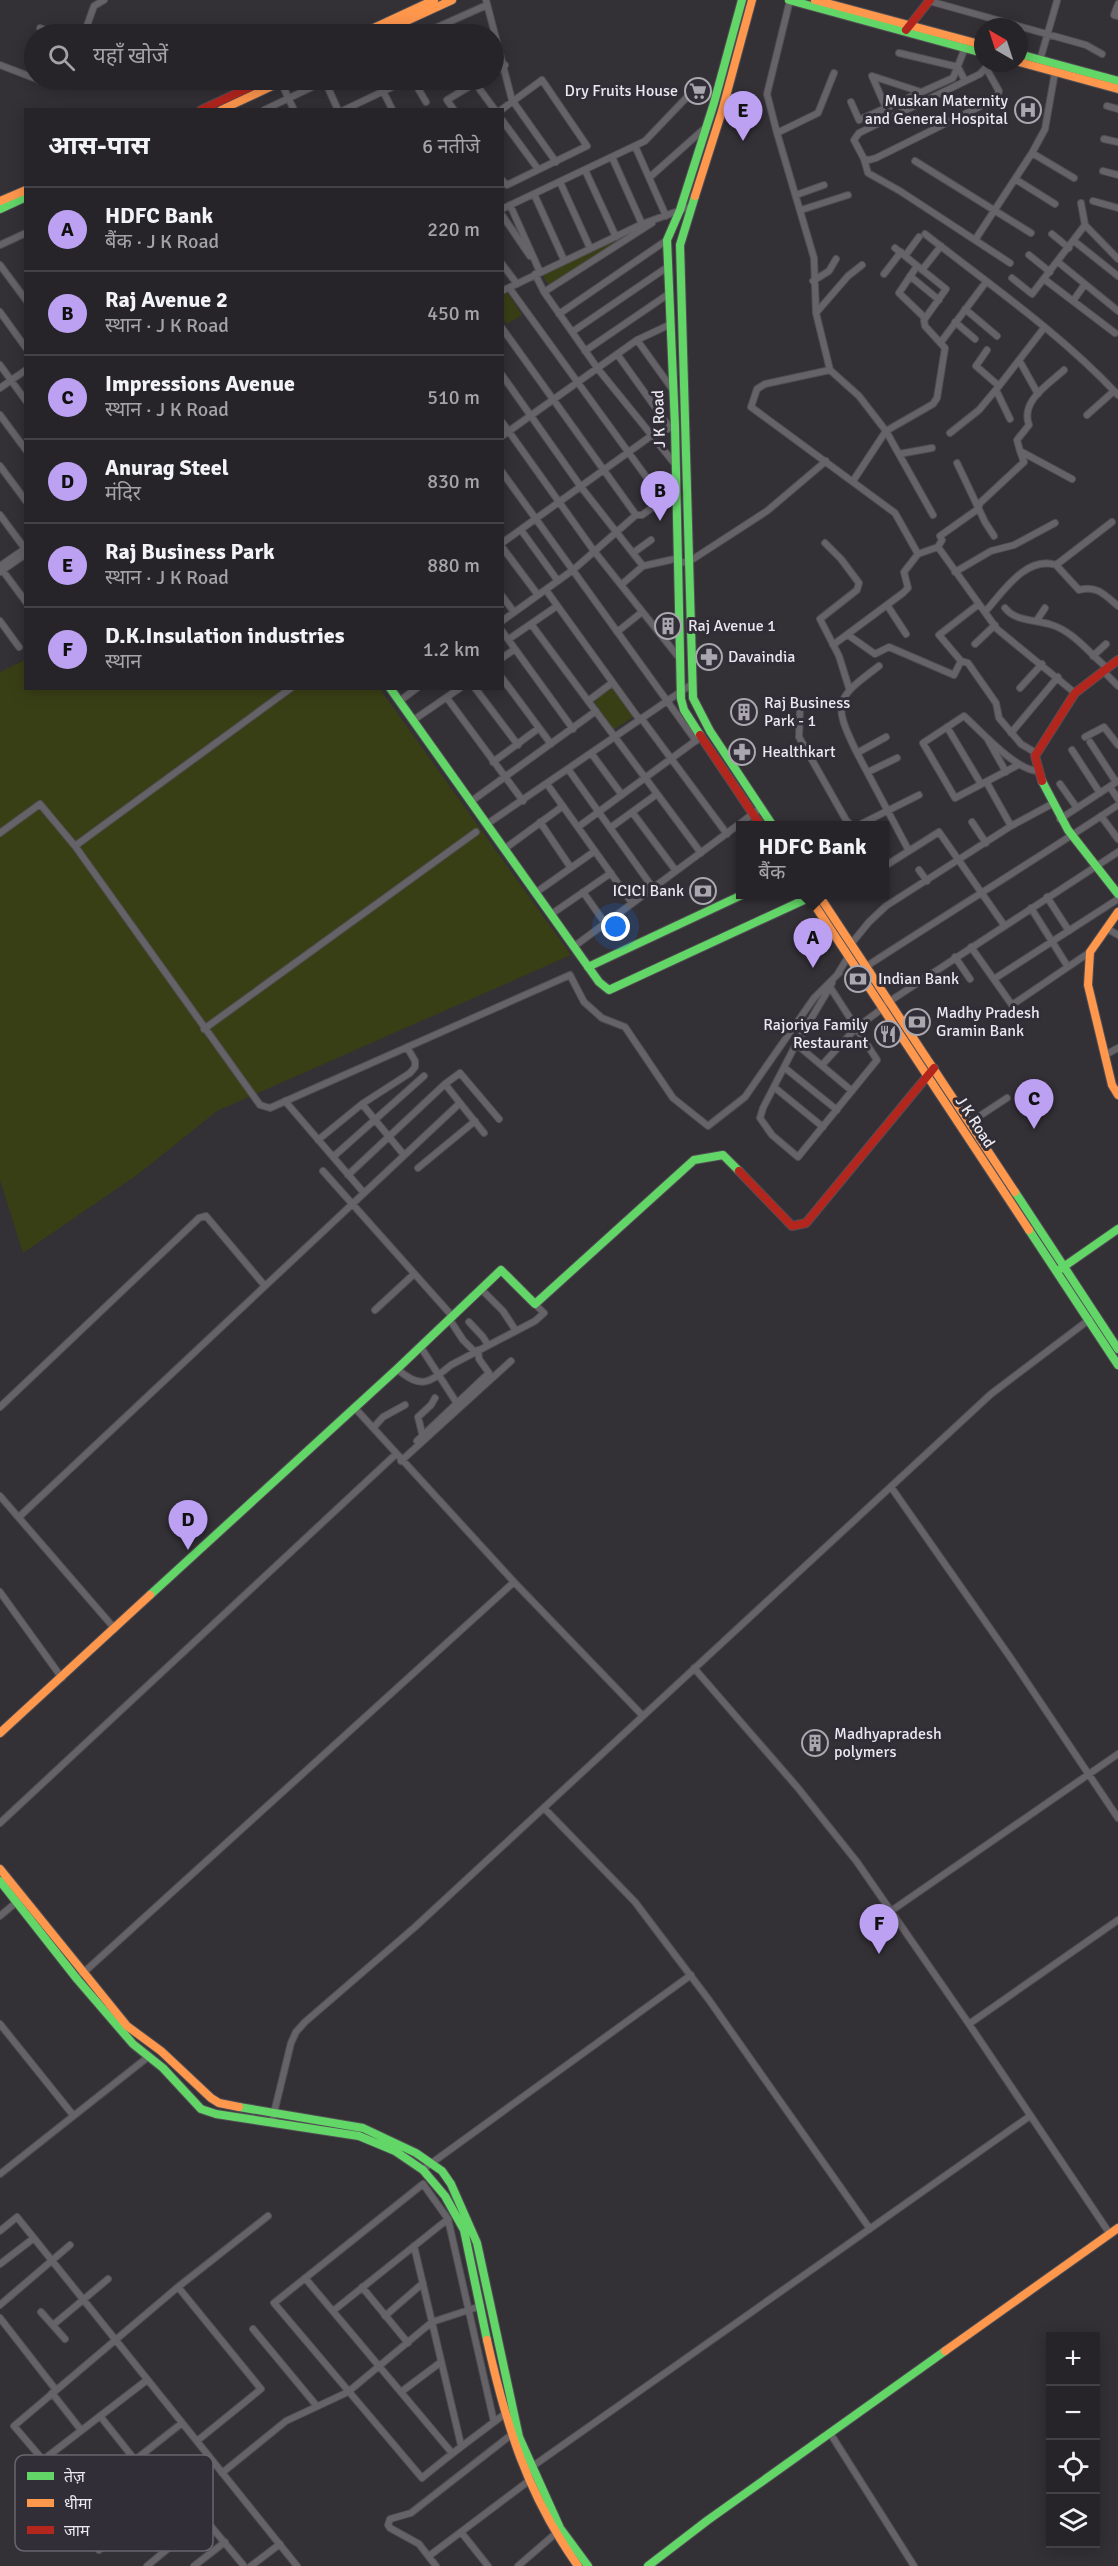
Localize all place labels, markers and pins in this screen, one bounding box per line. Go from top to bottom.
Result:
supermarket icon: Dry Fruits House [683,76,713,106]
place label: Dry Fruits House [565,81,678,101]
place label: Muskan Maternity and General Hospital [865,91,1009,129]
pin: E [724,92,762,141]
hospital icon: Muskan Maternity and General Hospital [1013,95,1043,125]
pin: B [640,472,680,521]
building icon: Raj Avenue 1 [653,611,683,641]
place label: Raj Avenue 1 [688,616,776,636]
pharmacy icon: Davaindia [694,642,724,672]
place label: Davaindia [728,647,795,667]
place label: Raj Business Park - 1 [764,693,850,731]
building icon: Raj Business Park - 1 [729,697,759,727]
pharmacy icon: Healthkart [727,737,757,767]
place label: Healthkart [762,742,836,762]
bank icon: ICICI Bank [688,876,718,906]
place label: ICICI Bank [613,881,684,901]
pin: A [794,918,832,968]
bank icon: Indian Bank [843,964,873,994]
place label: Indian Bank [878,969,959,989]
place label: Madhy Pradesh Gramin Bank [936,1003,1040,1041]
bank icon: Madhy Pradesh Gramin Bank [902,1007,932,1037]
place label: Rajoriya Family Restaurant [763,1015,869,1053]
restaurant icon: Rajoriya Family Restaurant [873,1019,903,1049]
pin: C [1014,1080,1054,1129]
pin: D [168,1500,207,1550]
place label: Madhyapradesh polymers [834,1724,942,1762]
building icon: Madhyapradesh polymers [800,1728,830,1758]
pin: F [860,1904,898,1954]

